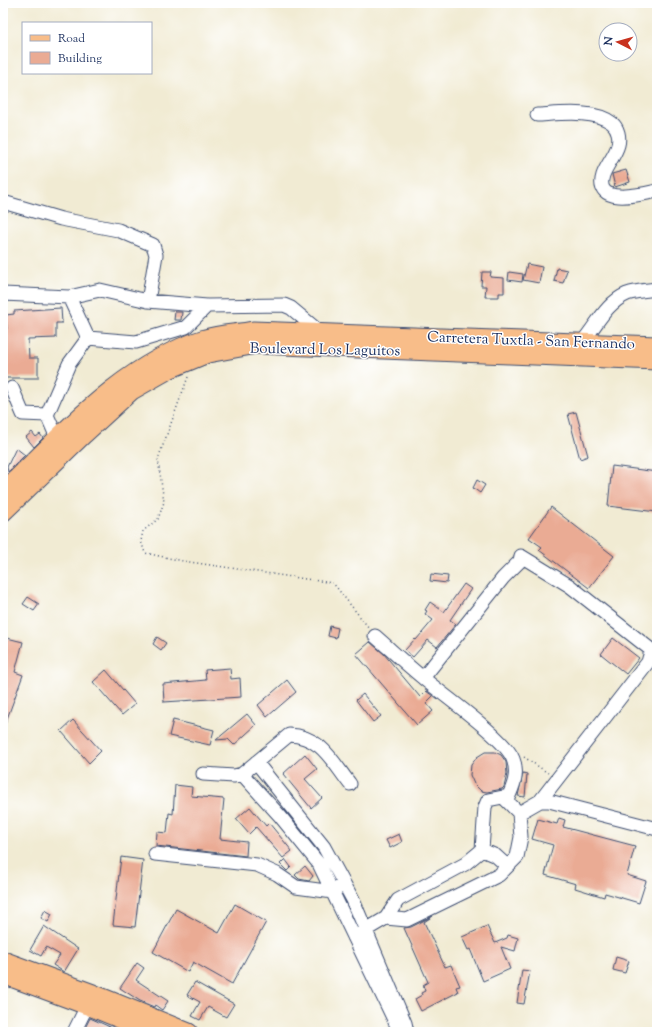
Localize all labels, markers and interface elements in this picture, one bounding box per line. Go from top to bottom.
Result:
legend [22,22,152,74]
north arrow [598,22,638,62]
text: Road [58,30,85,48]
text: N [601,36,617,47]
text: Building [58,50,102,68]
street label: Carretera Tuxtla - San Fernando [427,327,635,356]
street label: Boulevard Los Laguitos [250,339,400,362]

